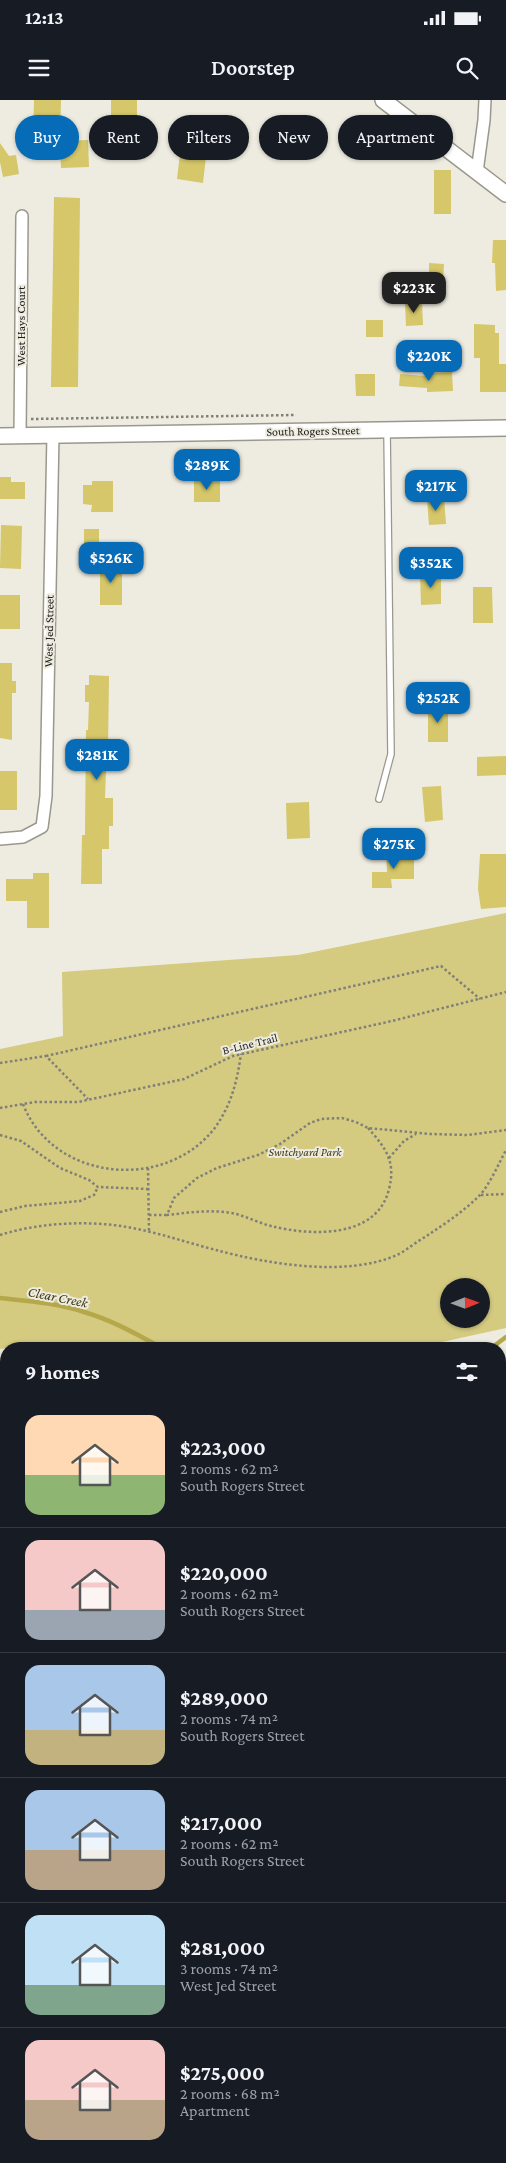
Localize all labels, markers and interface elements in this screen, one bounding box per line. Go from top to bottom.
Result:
text: 12:13 [25,7,63,28]
icon: menu [25,54,53,82]
icon: search [453,54,481,82]
text: Doorstep [211,55,295,80]
chip: Buy [15,115,79,160]
chip: Rent [89,115,158,160]
chip: Filters [168,115,249,160]
chip: New [259,115,328,160]
chip: Apartment [338,115,453,160]
pin: $223K [379,272,449,314]
text: $223K [393,279,435,296]
street label: West Hays Court [14,285,28,366]
pin: $220K [394,340,464,382]
text: $220K [407,347,451,364]
street label: South Rogers Street [266,423,361,439]
pin: $289K [172,448,242,491]
text: $289K [185,456,229,473]
pin: $217K [401,470,471,512]
text: $217K [416,477,456,494]
pin: $526K [76,542,146,584]
pin: $352K [396,546,466,589]
text: $526K [90,549,132,566]
text: $352K [410,554,452,571]
street label: West Jed Street [41,594,57,667]
pin: $252K [403,682,473,724]
text: $252K [417,689,459,706]
pin: $281K [62,738,132,781]
text: $281K [76,746,118,763]
pin: $275K [359,828,429,870]
text: $275K [373,835,415,852]
street label: B-Line Trail [221,1030,279,1058]
park label: Switchyard Park [268,1145,342,1159]
north arrow [440,1278,490,1328]
map controls [440,1278,490,1328]
water label: Clear Creek [27,1283,90,1311]
icon: filters [453,1358,481,1386]
text: 9 homes [25,1360,100,1384]
icon: home [65,1435,125,1495]
text: $223,000 [180,1436,266,1460]
text: 2 rooms · 62 m² [180,1460,278,1477]
text: South Rogers Street [180,1477,304,1494]
icon: home [65,1560,125,1620]
text: $220,000 [180,1561,268,1585]
text: 2 rooms · 62 m² [180,1585,278,1602]
text: South Rogers Street [180,1602,304,1619]
icon: home [65,1685,125,1745]
text: $289,000 [180,1686,268,1710]
text: 2 rooms · 74 m² [180,1710,278,1727]
text: South Rogers Street [180,1727,304,1744]
icon: home [65,1810,125,1870]
text: $217,000 [180,1811,262,1835]
text: 2 rooms · 62 m² [180,1835,278,1852]
text: South Rogers Street [180,1852,304,1869]
icon: home [65,1935,125,1995]
text: $281,000 [180,1936,265,1960]
text: 3 rooms · 74 m² [180,1960,278,1977]
text: West Jed Street [180,1977,276,1994]
icon: home [65,2060,125,2120]
text: $275,000 [180,2061,265,2085]
text: 2 rooms · 68 m² [180,2085,280,2102]
text: Apartment [180,2102,250,2119]

